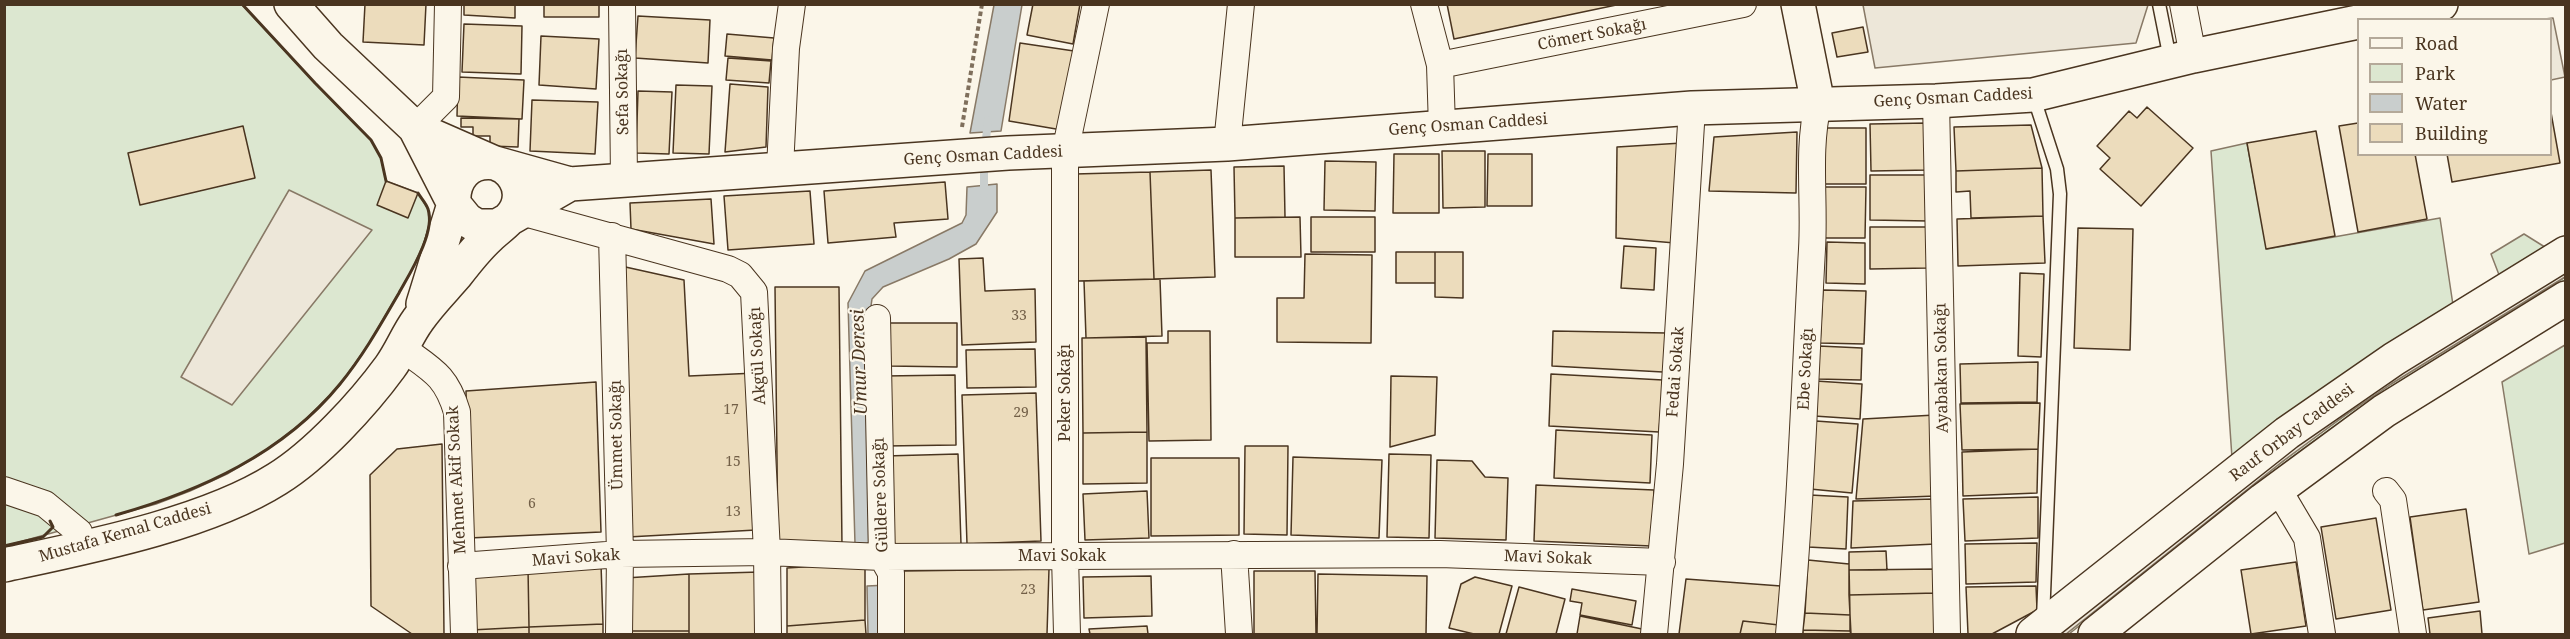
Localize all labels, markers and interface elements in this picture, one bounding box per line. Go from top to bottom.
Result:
street label: Cömert Sokağı [1536,15,1648,55]
legend [2357,18,2552,156]
text: Road [2415,31,2458,55]
street label: Sefa Sokağı [613,49,633,135]
text: Park [2415,61,2455,85]
street label: Genç Osman Caddesi [1873,84,2033,112]
text: Water [2415,91,2467,115]
street label: Genç Osman Caddesi [1388,110,1548,140]
text: Building [2415,121,2488,145]
street label: Genç Osman Caddesi [903,142,1063,170]
street label: Ayabakan Sokağı [1931,303,1953,433]
street label: Akgül Sokağı [746,306,770,406]
house number: 33 [1011,308,1027,324]
water label: Umur Deresi [847,309,873,415]
street label: Fedai Sokak [1663,326,1689,418]
street label: Ebe Sokağı [1794,327,1818,411]
street label: Peker Sokağı [1055,344,1075,442]
street label: Ümmet Sokağı [606,380,628,490]
street label: Rauf Orbay Caddesi [2226,380,2358,486]
house number: 17 [723,402,739,418]
street label: Mehmet Akif Sokak [444,405,470,555]
house number: 29 [1013,405,1029,421]
street label: Güldere Sokağı [869,437,893,553]
house number: 15 [725,454,741,470]
house number: 6 [528,496,536,512]
street label: Mustafa Kemal Caddesi [37,499,213,567]
house number: 13 [725,504,741,520]
street label: Mavi Sokak [531,545,621,571]
street label: Mavi Sokak [1018,546,1106,566]
street label: Mavi Sokak [1504,547,1592,569]
house number: 23 [1020,582,1036,598]

